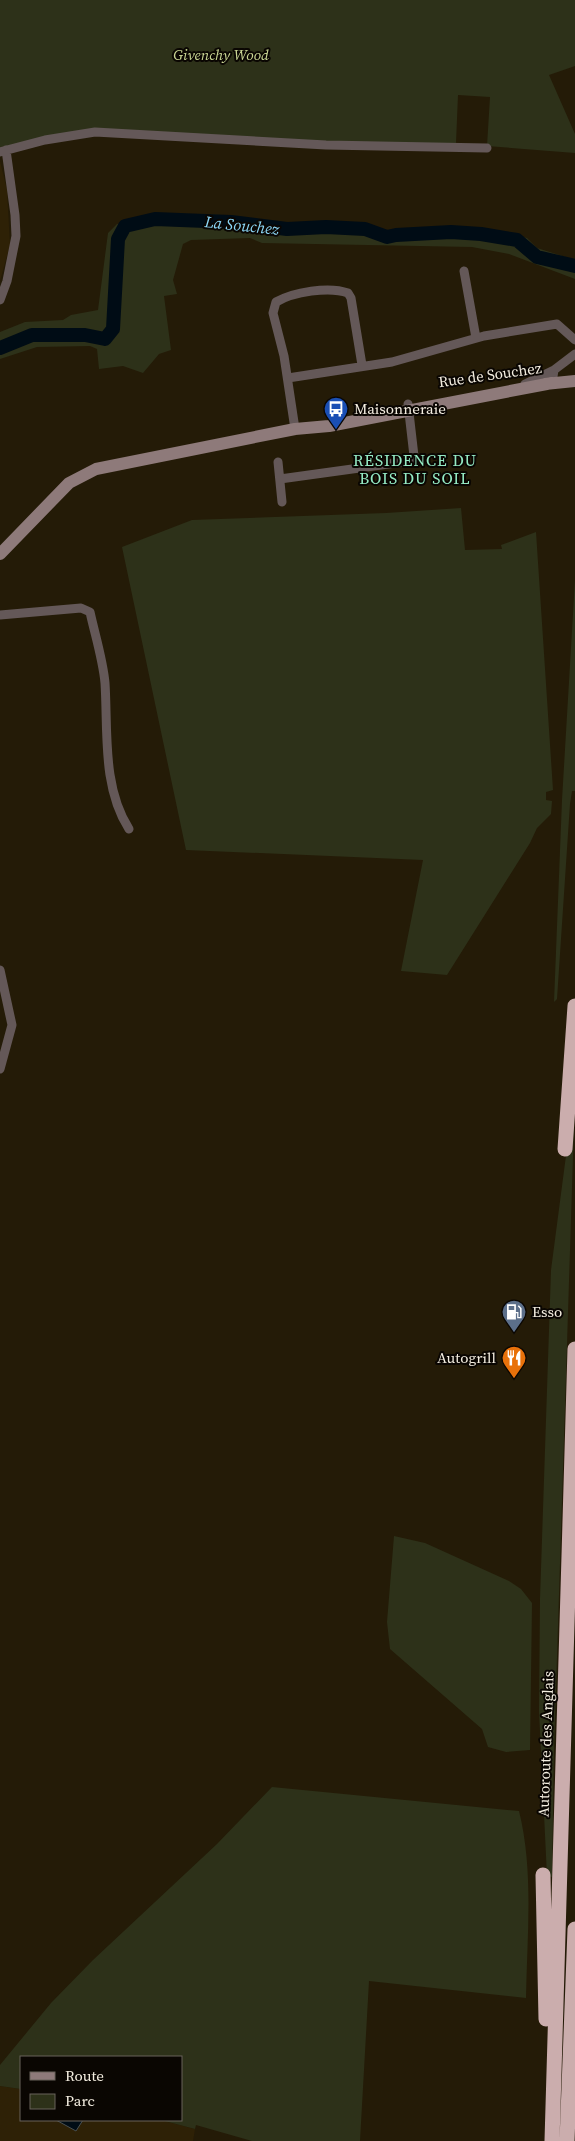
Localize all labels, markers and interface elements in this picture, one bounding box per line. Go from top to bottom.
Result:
park label: Givenchy Wood [173,44,269,65]
water label: La Souchez [203,210,281,240]
street label: Rue de Souchez [437,357,543,392]
bus stop icon: Maisonneraie [323,396,349,430]
place label: Maisonneraie [354,398,446,419]
district label: RÉSIDENCE DU BOIS DU SOIL [353,449,477,489]
fuel station icon: Esso [501,1299,527,1333]
place label: Esso [532,1301,562,1322]
restaurant icon: Autogrill [501,1345,527,1379]
place label: Autogrill [437,1347,497,1368]
street label: Autoroute des Anglais [532,1671,559,1817]
legend [20,2056,182,2121]
text: Route [65,2065,104,2086]
text: Parc [65,2090,95,2111]

